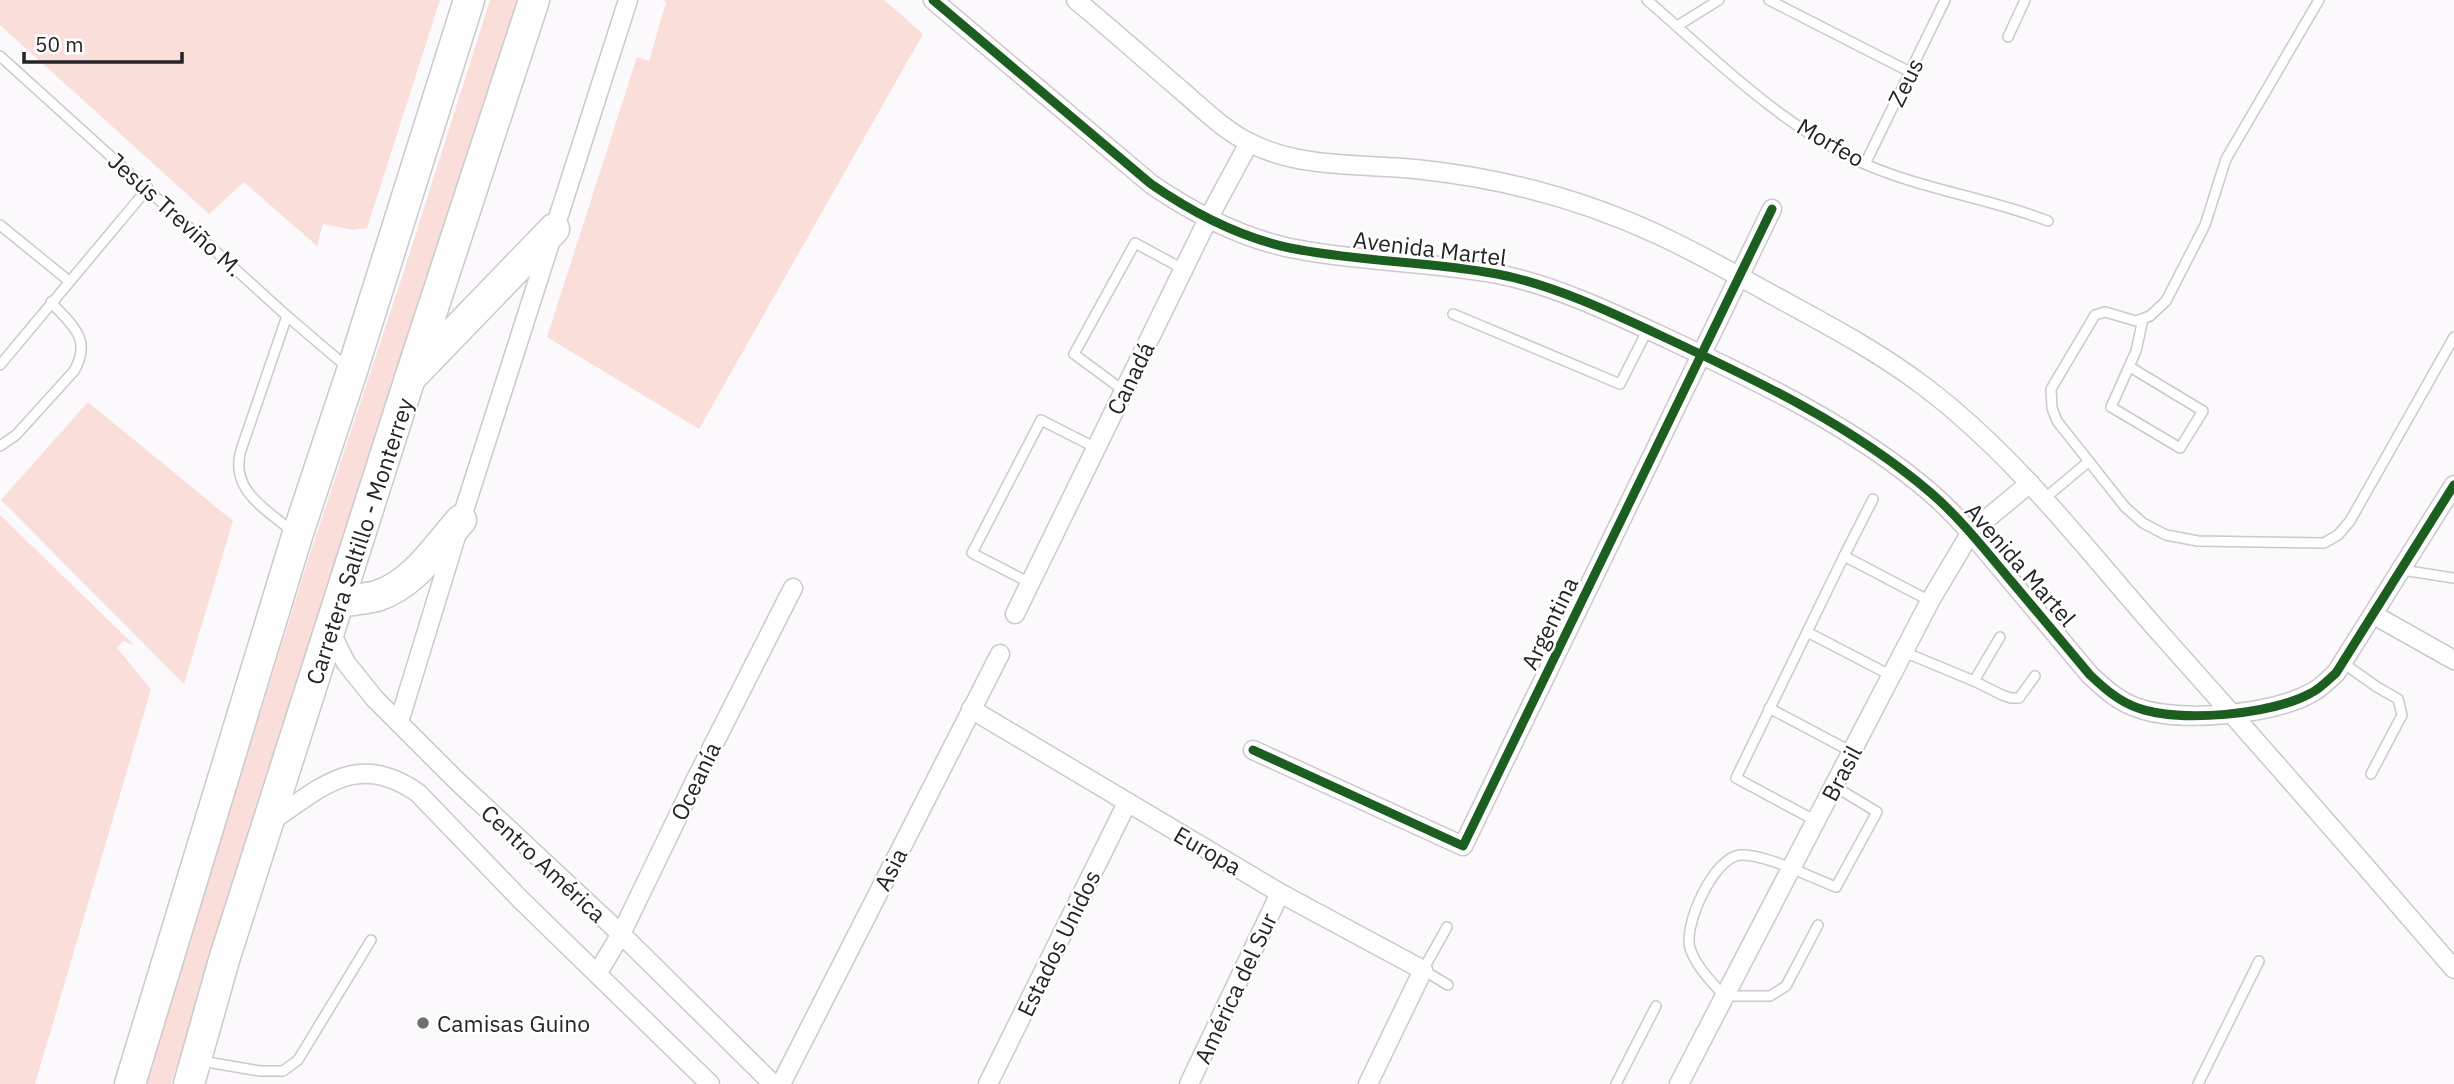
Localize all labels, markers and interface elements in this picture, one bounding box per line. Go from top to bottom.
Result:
scale bar [24,21,182,65]
text: 50 m [35,30,84,58]
street label: Zeus [1881,53,1929,111]
street label: Morfeo [1792,111,1870,173]
street label: Jesús Treviño M. [102,145,250,283]
street label: Avenida Martel [1352,224,1508,272]
street label: Canadá [1100,337,1160,419]
street label: Carretera Saltillo - Monterrey [298,393,420,688]
street label: Avenida Martel [1959,496,2083,632]
street label: Argentina [1514,572,1584,674]
street label: Oceanía [663,737,727,825]
street label: Brasil [1814,740,1868,806]
street label: Centro América [475,797,613,929]
street label: Europa [1169,819,1247,881]
street label: Asia [867,843,913,895]
street label: Estados Unidos [1010,865,1106,1021]
street label: América del Sur [1187,907,1283,1068]
place label: Camisas Guino [437,1008,590,1038]
marker: Camisas Guino [415,1015,431,1031]

